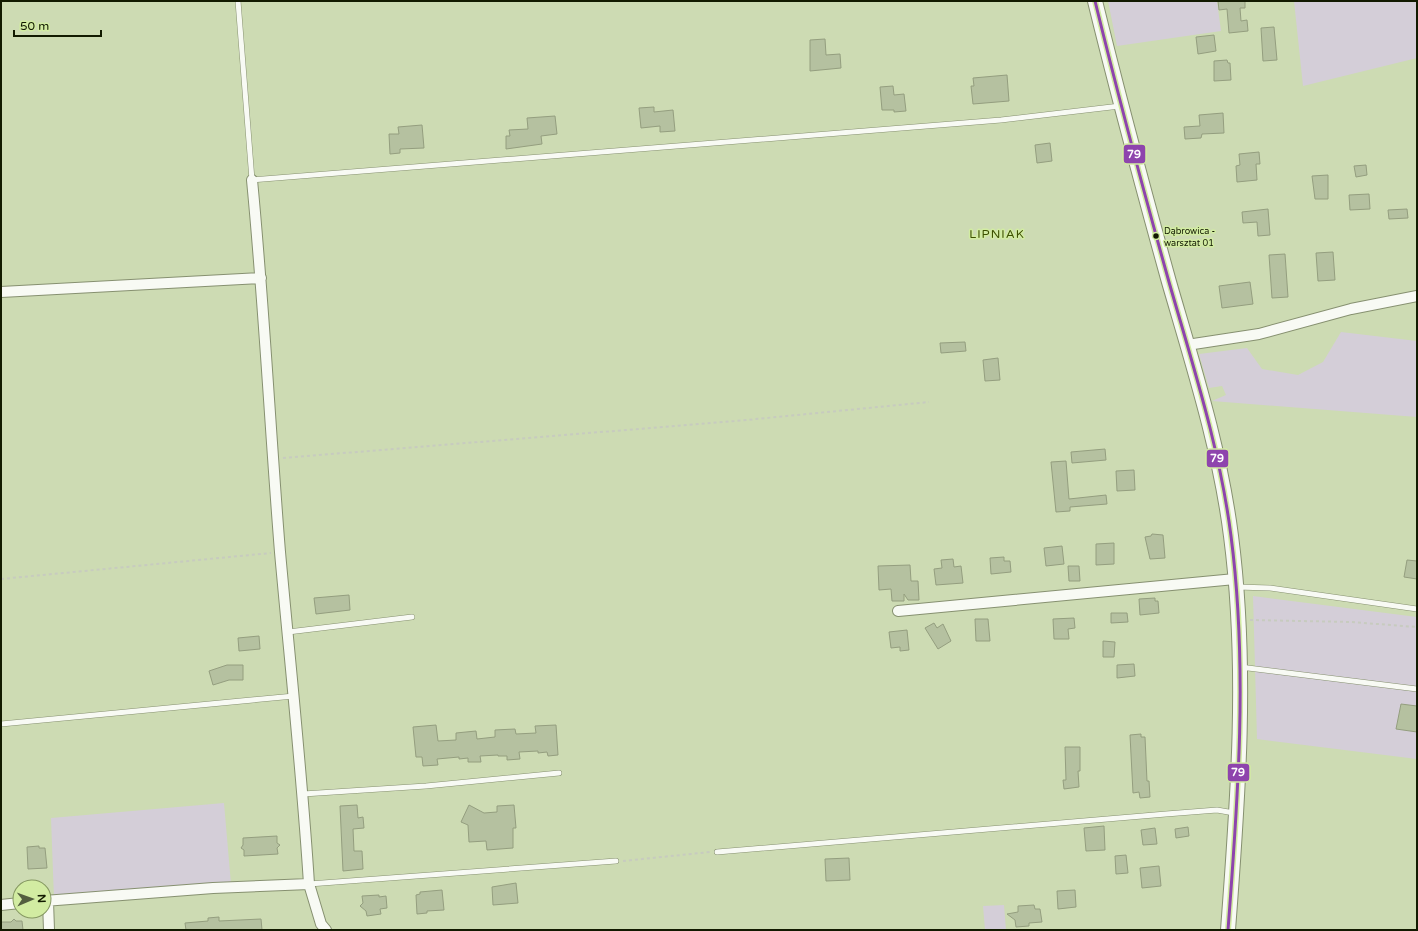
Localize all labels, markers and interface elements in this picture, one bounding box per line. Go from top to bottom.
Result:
scale bar [14,12,101,38]
text: 50 m [20,19,49,33]
line badge: 79 [1123,144,1146,164]
text: 79 [1127,148,1141,161]
place label: Dąbrowica - warsztat 01 [1164,226,1216,249]
district label: LIPNIAK [969,227,1025,241]
marker: Dąbrowica - warsztat 01 [1151,231,1161,241]
line badge: 79 [1206,449,1229,468]
text: 79 [1210,452,1224,465]
line badge: 79 [1227,763,1250,782]
text: 79 [1231,766,1245,779]
north arrow [12,879,52,919]
text: N [35,894,48,903]

